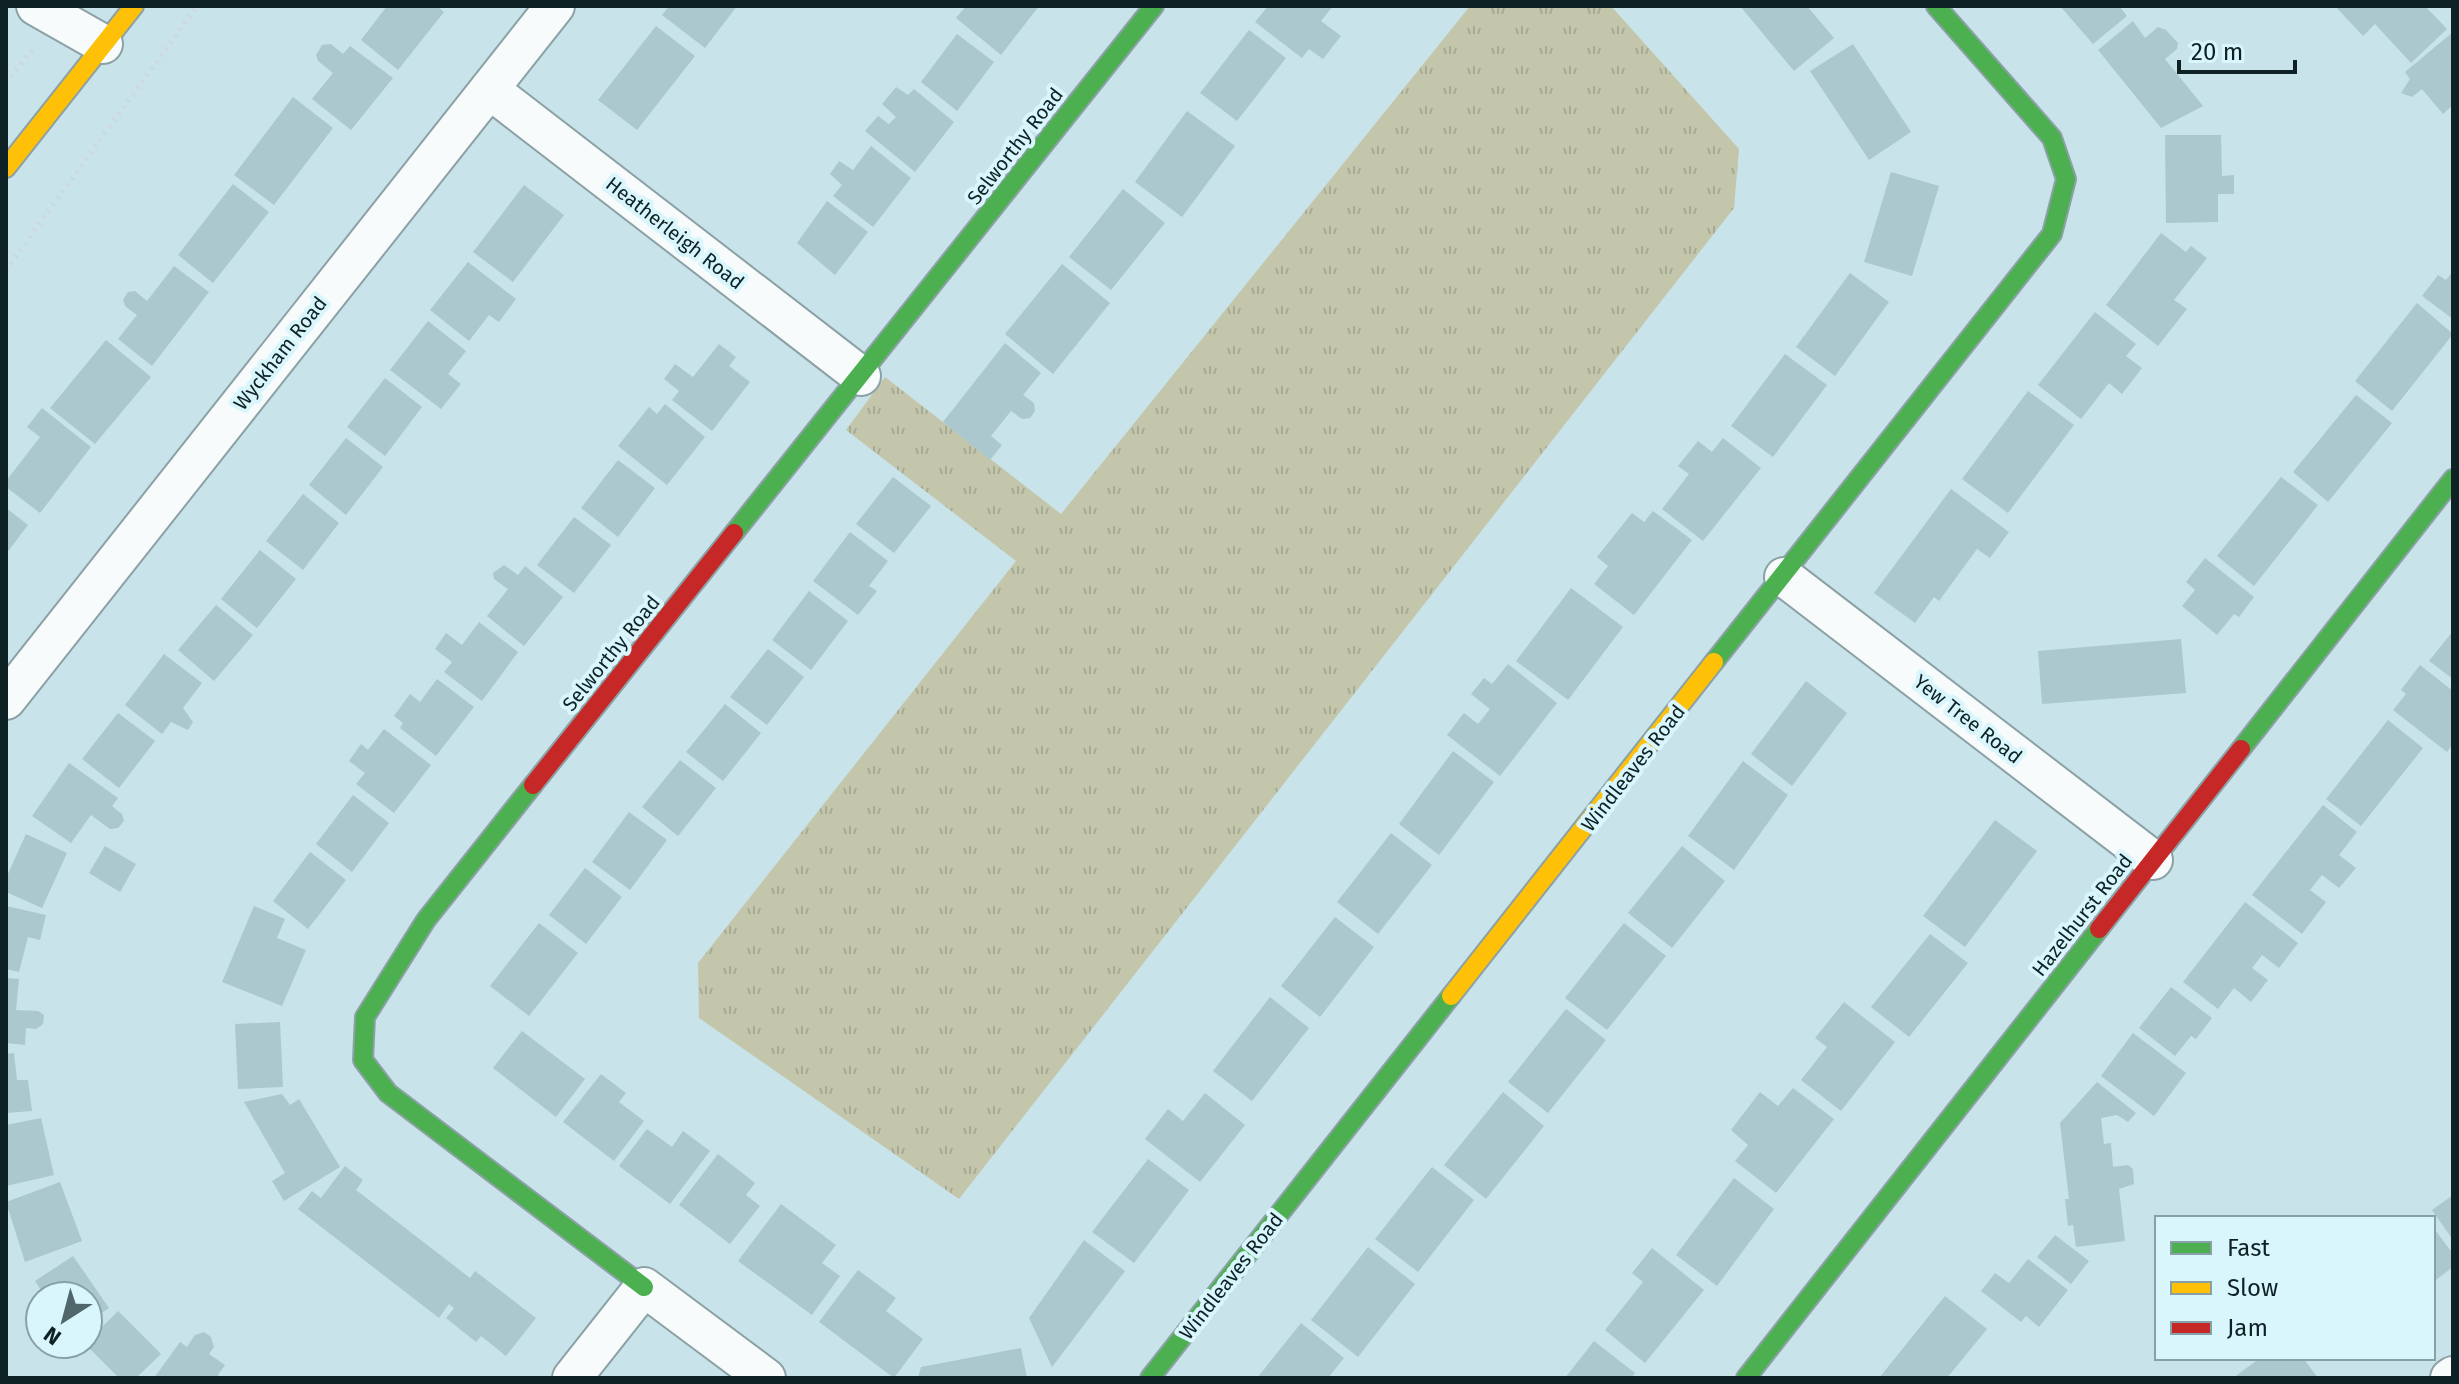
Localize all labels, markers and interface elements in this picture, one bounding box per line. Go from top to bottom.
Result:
scale bar [2179,24,2295,74]
text: 20 m [2191,38,2243,66]
street label: Selworthy Road [962,83,1068,209]
street label: Heatherleigh Road [601,172,749,294]
street label: Wyckham Road [228,292,332,414]
street label: Selworthy Road [557,590,665,716]
street label: Yew Tree Road [1909,669,2027,769]
street label: Windleaves Road [1576,700,1690,836]
street label: Hazelhurst Road [2027,849,2137,981]
street label: Windleaves Road [1174,1208,1288,1344]
legend [2155,1216,2435,1360]
text: Fast [2227,1234,2270,1262]
text: Slow [2227,1274,2278,1302]
north arrow [24,1280,104,1360]
text: Jam [2227,1314,2268,1342]
text: N [39,1321,66,1351]

